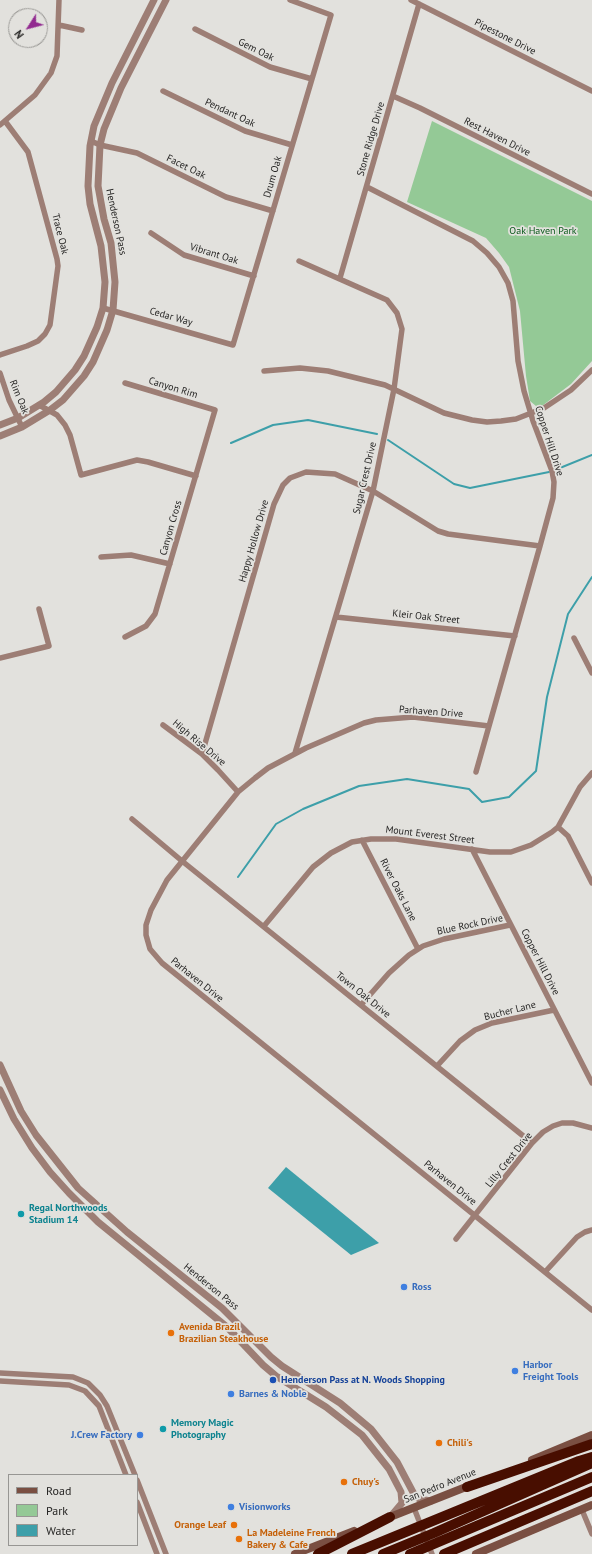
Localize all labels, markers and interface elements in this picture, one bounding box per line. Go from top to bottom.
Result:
north arrow [8,8,48,48]
street label: Pipestone Drive [472,16,538,58]
text: N [11,27,27,42]
street label: Gem Oak [236,36,276,64]
street label: Pendant Oak [203,96,257,130]
street label: Stone Ridge Drive [355,100,387,178]
street label: Rest Haven Drive [462,115,532,159]
street label: Facet Oak [164,152,208,182]
street label: Drum Oak [261,155,285,199]
street label: Henderson Pass [103,188,129,256]
street label: Trace Oak [49,212,71,256]
park label: Oak Haven Park [509,225,577,237]
street label: Vibrant Oak [188,241,240,267]
street label: Cedar Way [148,305,194,329]
street label: Canyon Rim [147,375,199,401]
street label: Rim Oak [7,378,31,416]
street label: Copper Hill Drive [532,404,566,478]
street label: Sugar Crest Drive [351,441,379,515]
street label: Happy Hollow Drive [236,498,272,584]
street label: Canyon Cross [157,499,185,557]
street label: Kleir Oak Street [392,607,460,627]
street label: Parhaven Drive [398,704,464,720]
street label: High Rise Drive [170,717,228,769]
street label: Mount Everest Street [385,824,475,846]
street label: River Oaks Lane [377,857,419,923]
street label: Blue Rock Drive [436,912,504,938]
street label: Copper Hill Drive [518,927,562,997]
street label: Parhaven Drive [168,955,226,1005]
street label: Town Oak Drive [333,969,393,1021]
street label: Bucher Lane [483,999,537,1023]
street label: Lilly Crest Drive [483,1130,535,1190]
street label: Parhaven Drive [421,1158,479,1208]
place label: Regal Northwoods Stadium 14 [29,1202,108,1226]
marker: Regal Northwoods Stadium 14 [16,1209,26,1219]
street label: Henderson Pass [181,1261,241,1313]
place label: Ross [412,1281,431,1293]
marker: Ross [399,1282,409,1292]
place label: Avenida Brazil Brazilian Steakhouse [179,1321,268,1344]
marker: Avenida Brazil Brazilian Steakhouse [166,1328,176,1338]
place label: Harbor Freight Tools [523,1359,578,1382]
marker: Harbor Freight Tools [510,1366,520,1376]
place label: Henderson Pass at N. Woods Shopping [281,1374,445,1386]
marker: Henderson Pass at N. Woods Shopping [268,1375,278,1385]
place label: Barnes & Noble [239,1388,307,1400]
marker: Barnes & Noble [226,1389,236,1399]
place label: Memory Magic Photography [171,1417,234,1440]
marker: Memory Magic Photography [158,1424,168,1434]
place label: J.Crew Factory [71,1429,132,1441]
marker: J.Crew Factory [135,1430,145,1440]
place label: Chili's [447,1437,472,1449]
marker: Chili's [434,1438,444,1448]
street label: San Pedro Avenue [402,1466,478,1506]
legend [8,1474,138,1546]
place label: Chuy's [352,1476,379,1488]
marker: Chuy's [339,1477,349,1487]
text: Road [46,1483,71,1498]
place label: Visionworks [239,1501,291,1513]
marker: Visionworks [226,1502,236,1512]
text: Park [46,1503,68,1518]
place label: Orange Leaf [174,1519,226,1531]
marker: Orange Leaf [229,1520,239,1530]
text: Water [46,1523,76,1538]
place label: La Madeleine French Bakery & Cafe [247,1527,336,1550]
marker: La Madeleine French Bakery & Cafe [234,1534,244,1544]

